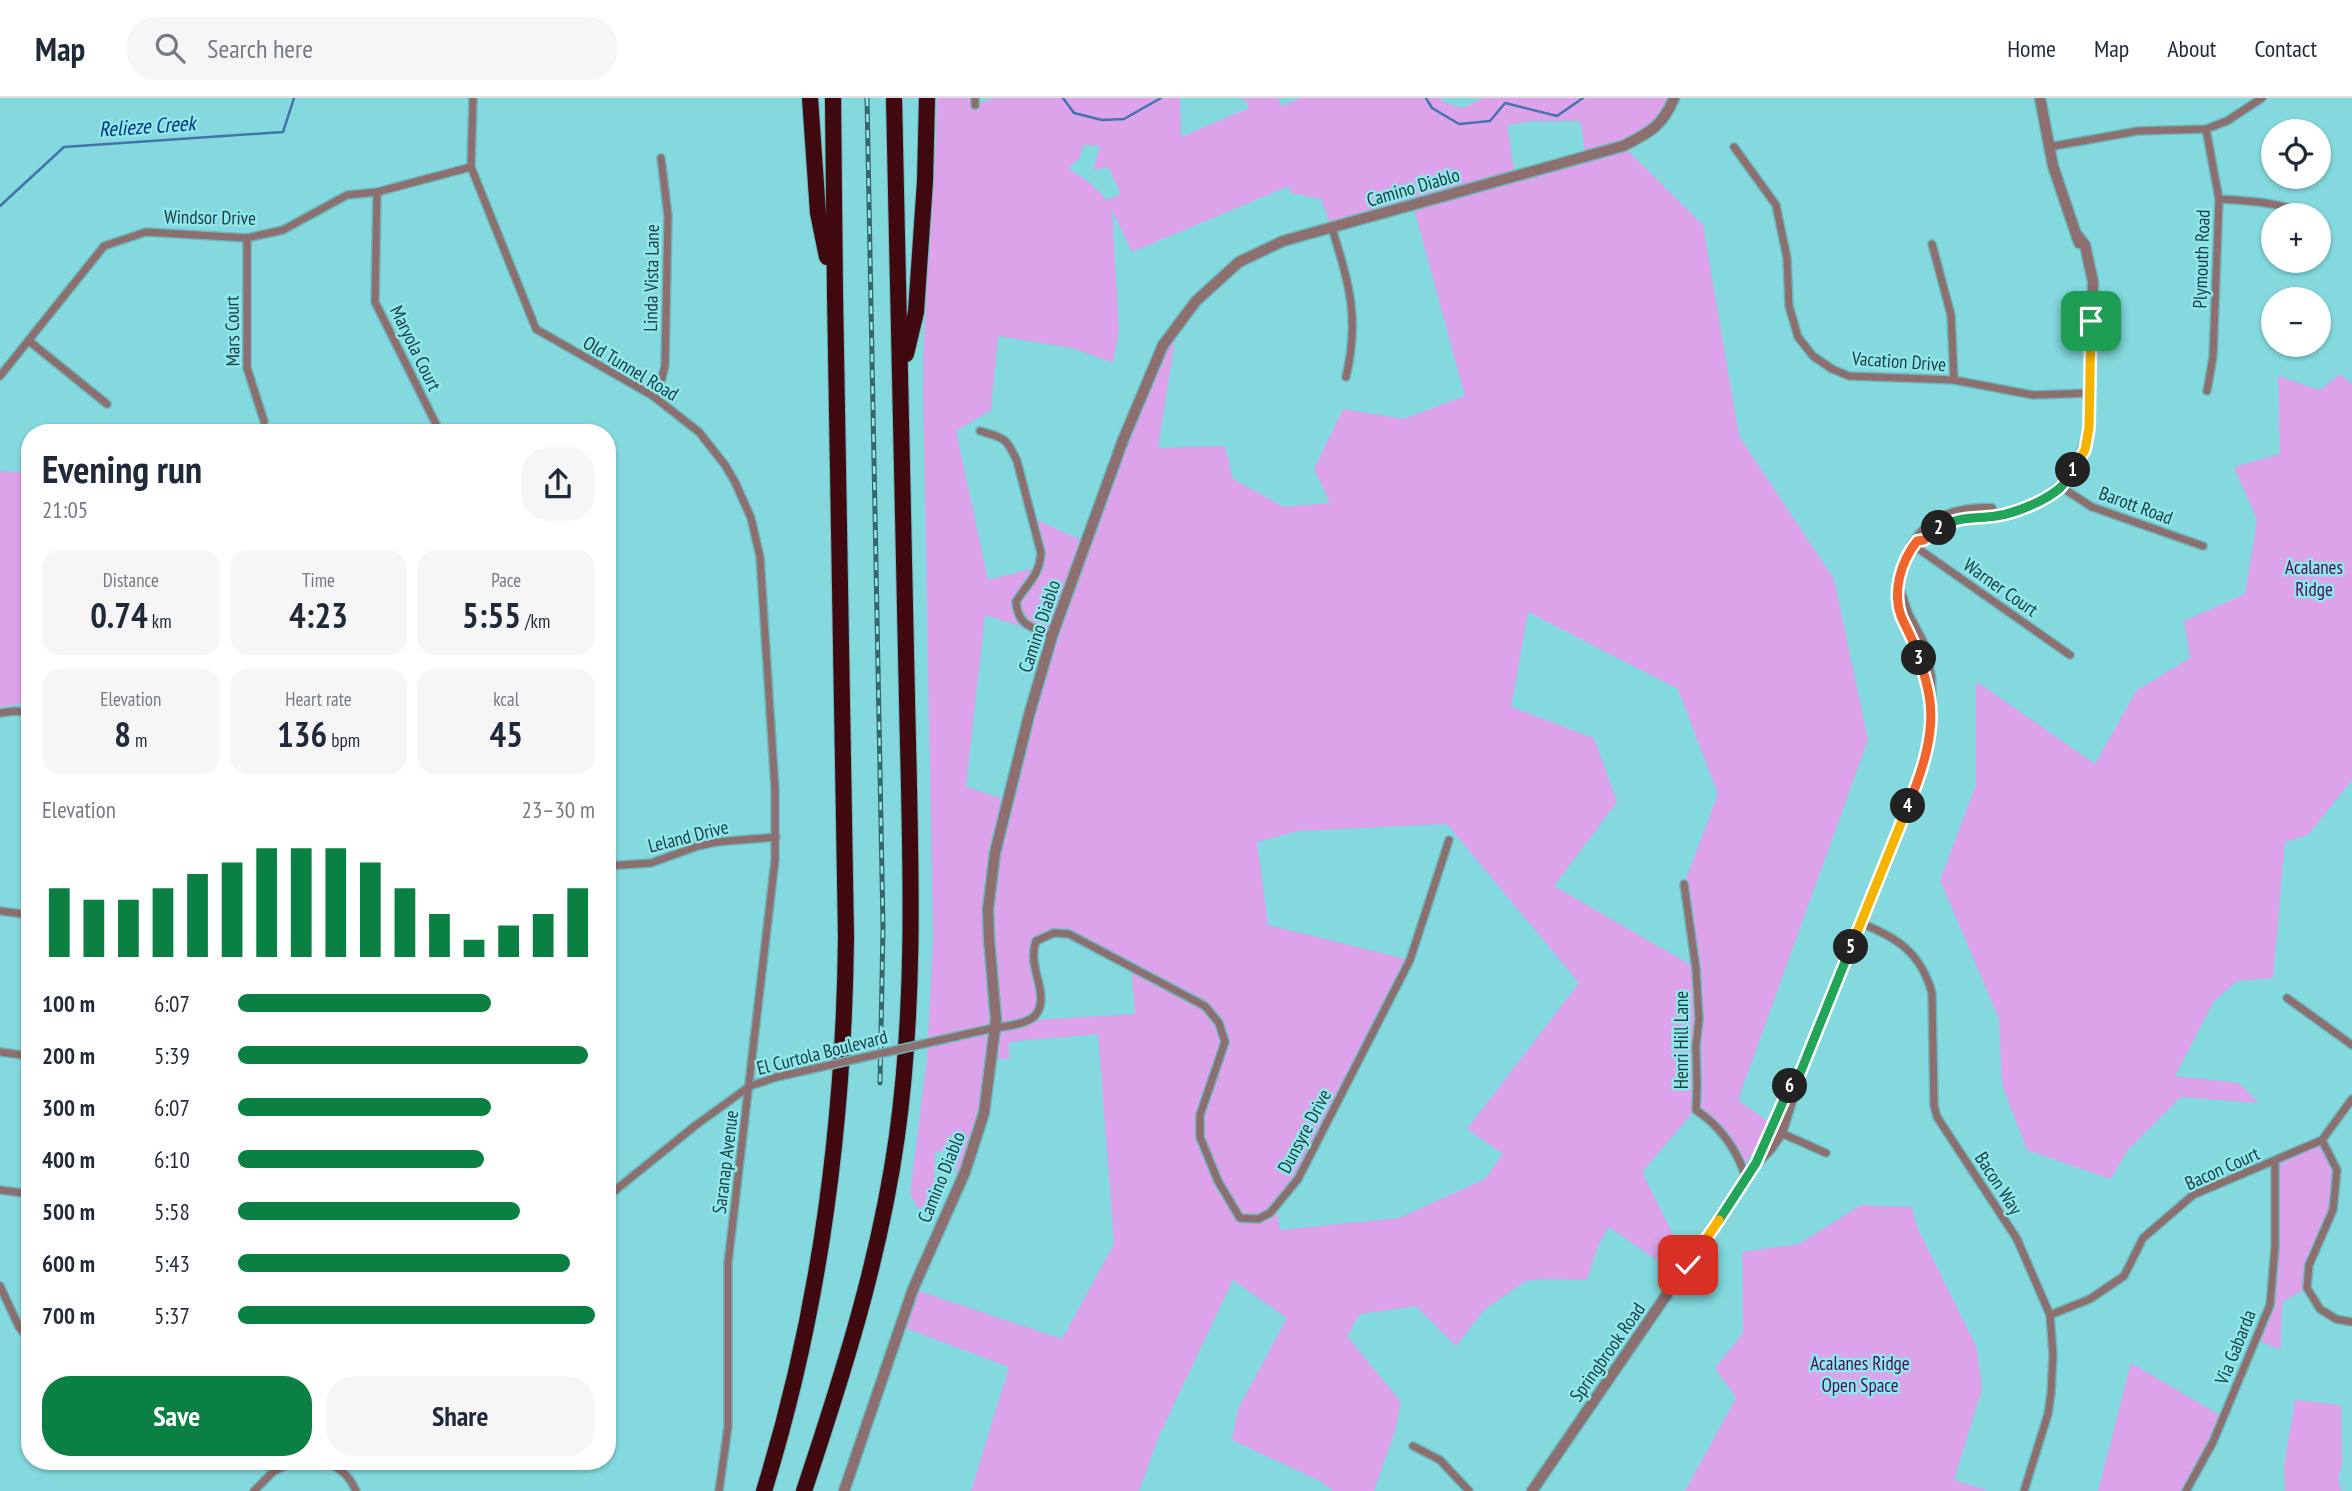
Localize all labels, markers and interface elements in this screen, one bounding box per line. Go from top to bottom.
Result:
search box [127,17,617,80]
text: Map [35,27,85,70]
icon: search [151,29,189,67]
text: Search here [207,32,313,65]
text: Home [2007,33,2056,64]
text: Map [2094,33,2129,64]
text: About [2167,33,2216,64]
text: Contact [2254,33,2317,64]
water label: Relieze Creek [98,109,199,143]
map controls [2261,119,2331,357]
button: locate [2261,119,2331,189]
street label: Camino Diablo [1364,162,1462,212]
button: + [2261,203,2331,273]
street label: Windsor Drive [164,204,256,230]
street label: Plymouth Road [2187,209,2215,309]
street label: Linda Vista Lane [638,224,664,332]
button: − [2261,287,2331,357]
pin [2061,291,2121,351]
street label: Mars Court [219,295,245,367]
street label: Maryola Court [385,301,447,395]
icon: arrive [2072,302,2110,340]
street label: Old Tunnel Road [579,330,683,406]
street label: Vacation Drive [1850,346,1947,376]
text: Evening run [42,444,202,493]
button: share [521,447,595,521]
pin: 1 [2056,452,2090,488]
text: 1 [2068,457,2077,481]
street label: Barott Road [2096,481,2176,529]
text: 21:05 [42,495,88,524]
pin: 2 [1922,510,1956,546]
text: 2 [1934,515,1943,539]
street label: Warner Court [1959,553,2044,622]
park label: Acalanes Ridge [2285,555,2343,601]
text: Distance [103,568,159,592]
text: Time [302,568,335,592]
text: Pace [491,568,521,592]
street label: Camino Diablo [1013,577,1065,675]
text: 0.74 [90,592,148,638]
text: 4:23 [289,592,348,638]
text: 5:55 [462,592,521,638]
text: km [148,609,172,633]
text: /km [521,609,550,633]
pin: 3 [1902,640,1937,676]
text: 3 [1914,645,1923,669]
text: Elevation [100,687,161,711]
text: Heart rate [285,687,352,711]
text: kcal [493,687,519,711]
text: 8 [114,711,131,757]
text: 136 [277,711,327,757]
text: 45 [489,711,523,757]
text: m [131,728,147,752]
text: bpm [327,728,360,752]
pin: 4 [1890,788,1926,824]
text: 4 [1903,793,1912,817]
text: Elevation [42,795,116,824]
text: 23–30 m [522,795,595,824]
street label: Leland Drive [645,814,731,858]
pin: 5 [1834,930,1868,964]
text: 5 [1846,934,1855,958]
text: 100 m [42,989,95,1018]
text: 6:07 [154,989,190,1018]
street label: Henri Hill Lane [1669,991,1693,1089]
street label: El Curtola Boulevard [754,1024,890,1080]
text: 200 m [42,1041,95,1070]
text: 5:39 [154,1041,190,1070]
pin: 6 [1772,1068,1808,1104]
text: 6 [1785,1073,1794,1097]
street label: Dunsyre Drive [1272,1085,1336,1177]
text: 300 m [42,1093,95,1122]
text: 6:07 [154,1093,190,1122]
street label: Saranap Avenue [707,1109,743,1215]
street label: Camino Diablo [912,1128,970,1226]
street label: Bacon Court [2181,1141,2264,1195]
text: 400 m [42,1145,95,1174]
text: 6:10 [154,1145,190,1174]
street label: Bacon Way [1970,1147,2029,1220]
text: 500 m [42,1197,95,1226]
text: 5:58 [154,1197,190,1226]
pin [1658,1235,1718,1295]
icon: check [1669,1246,1707,1284]
text: 600 m [42,1249,95,1278]
text: 5:43 [154,1249,190,1278]
street label: Springbrook Road [1564,1298,1650,1406]
text: 700 m [42,1301,95,1330]
text: 5:37 [154,1301,190,1330]
street label: Via Gabarda [2209,1306,2261,1389]
park label: Acalanes Ridge Open Space [1810,1351,1910,1397]
button: Save [42,1376,312,1456]
button: Share [326,1376,595,1456]

